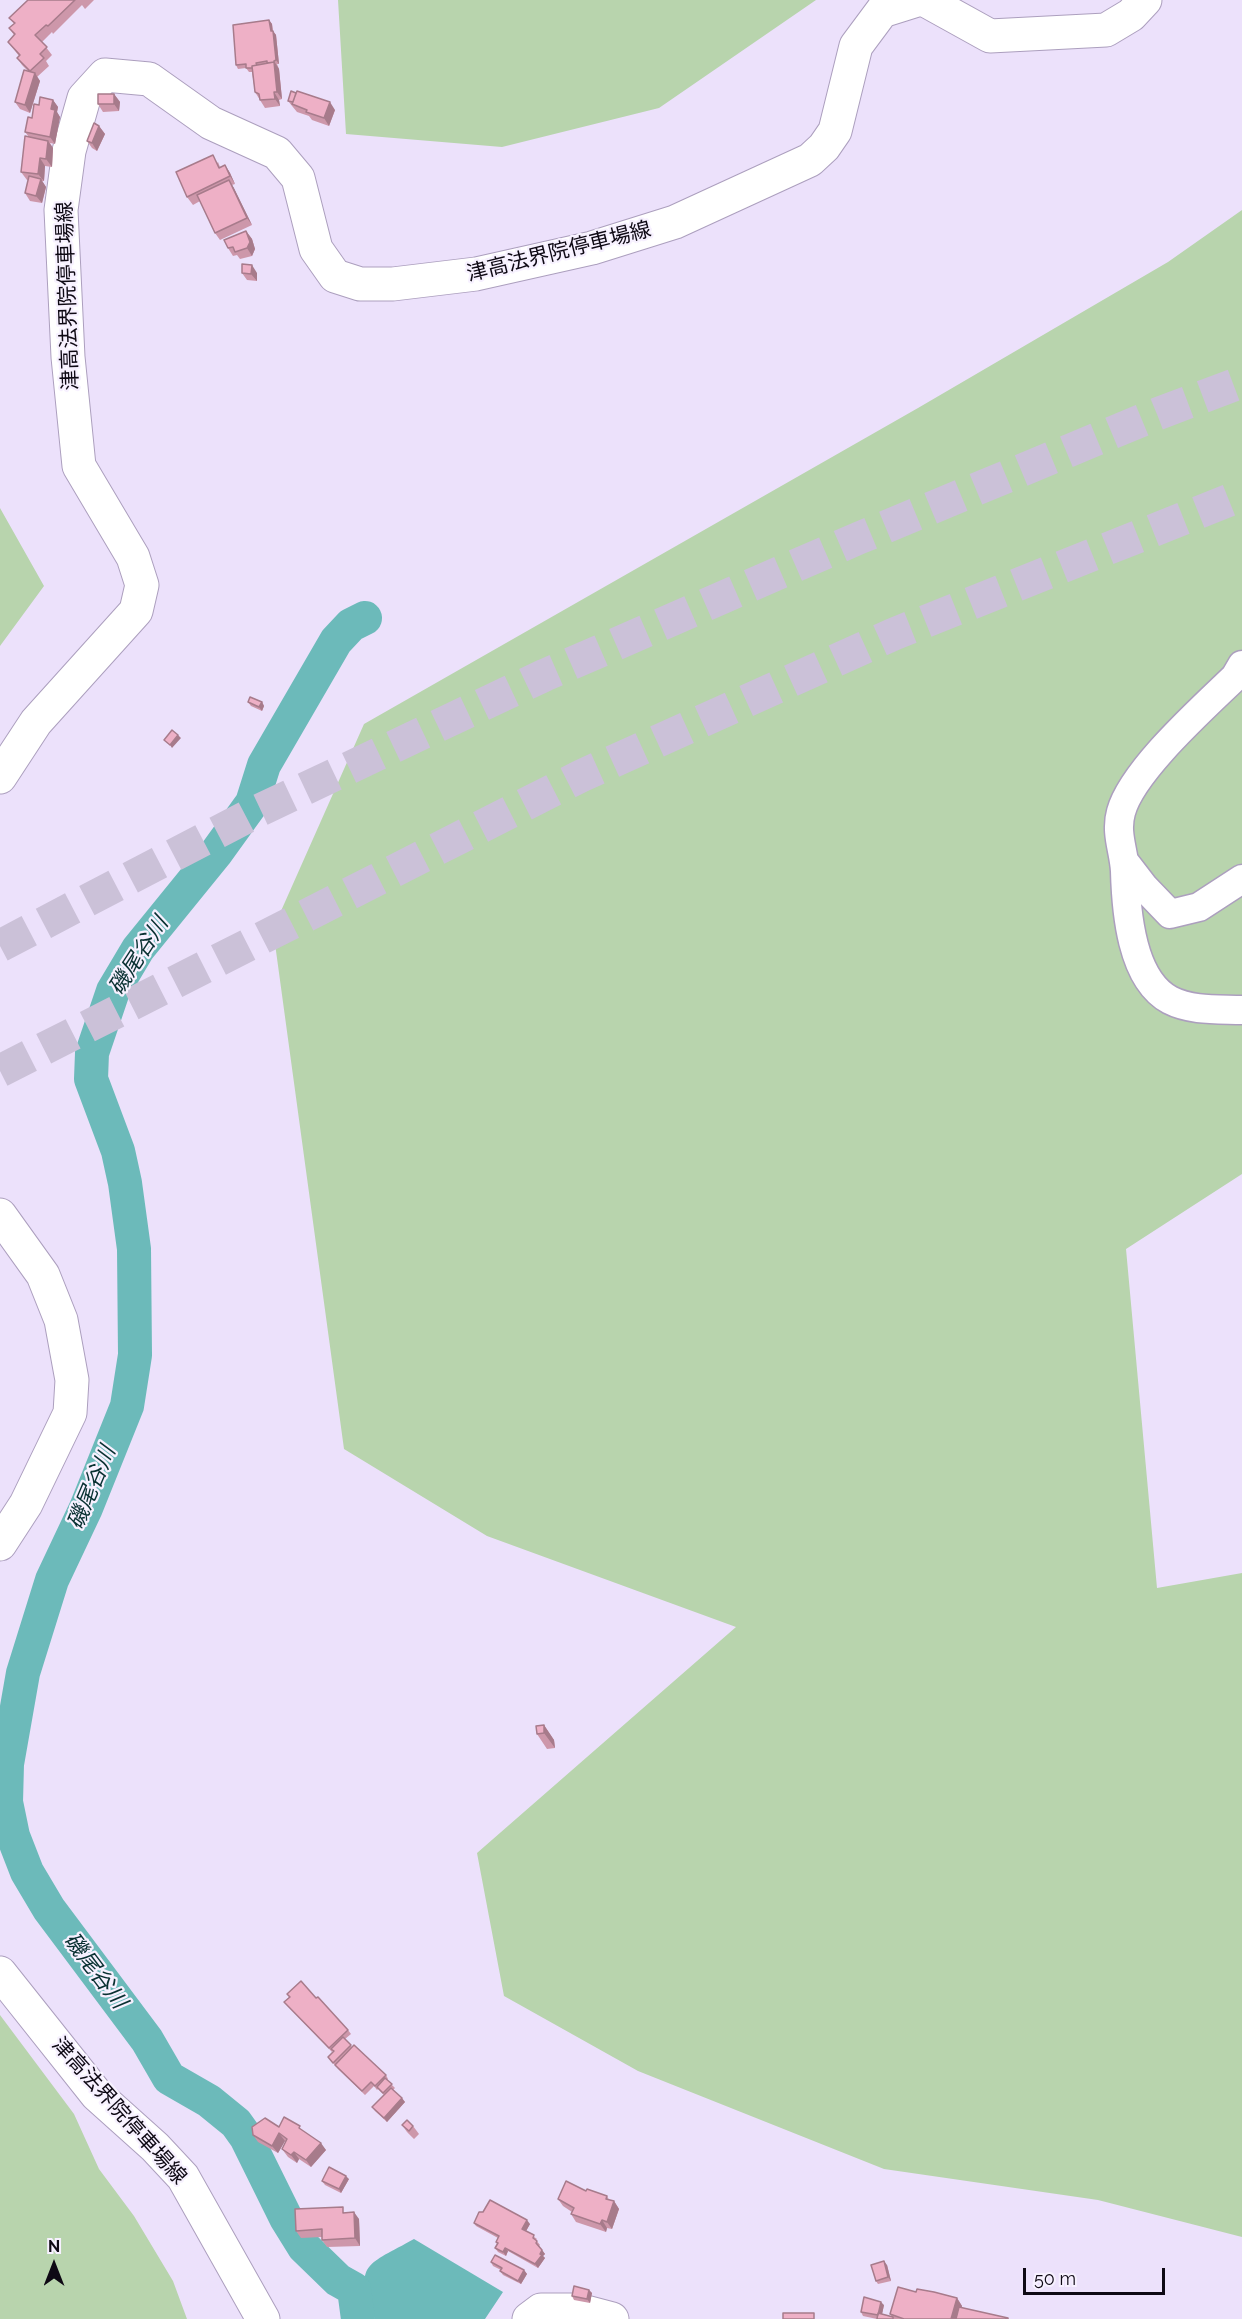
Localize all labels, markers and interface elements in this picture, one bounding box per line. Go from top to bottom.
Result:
street label: 津高法界院停車場線 [52,201,84,391]
street label: 津高法界院停車場線 [464,217,654,287]
water label: 磯尾谷川 [104,912,174,1000]
water label: 磯尾谷川 [63,1442,121,1534]
water label: 磯尾谷川 [58,1928,132,2014]
street label: 津高法界院停車場線 [46,2032,192,2190]
north arrow [24,2235,84,2295]
text: N [48,2237,60,2256]
scale bar [1026,2256,1168,2294]
text: 50 m [1034,2268,1076,2289]

